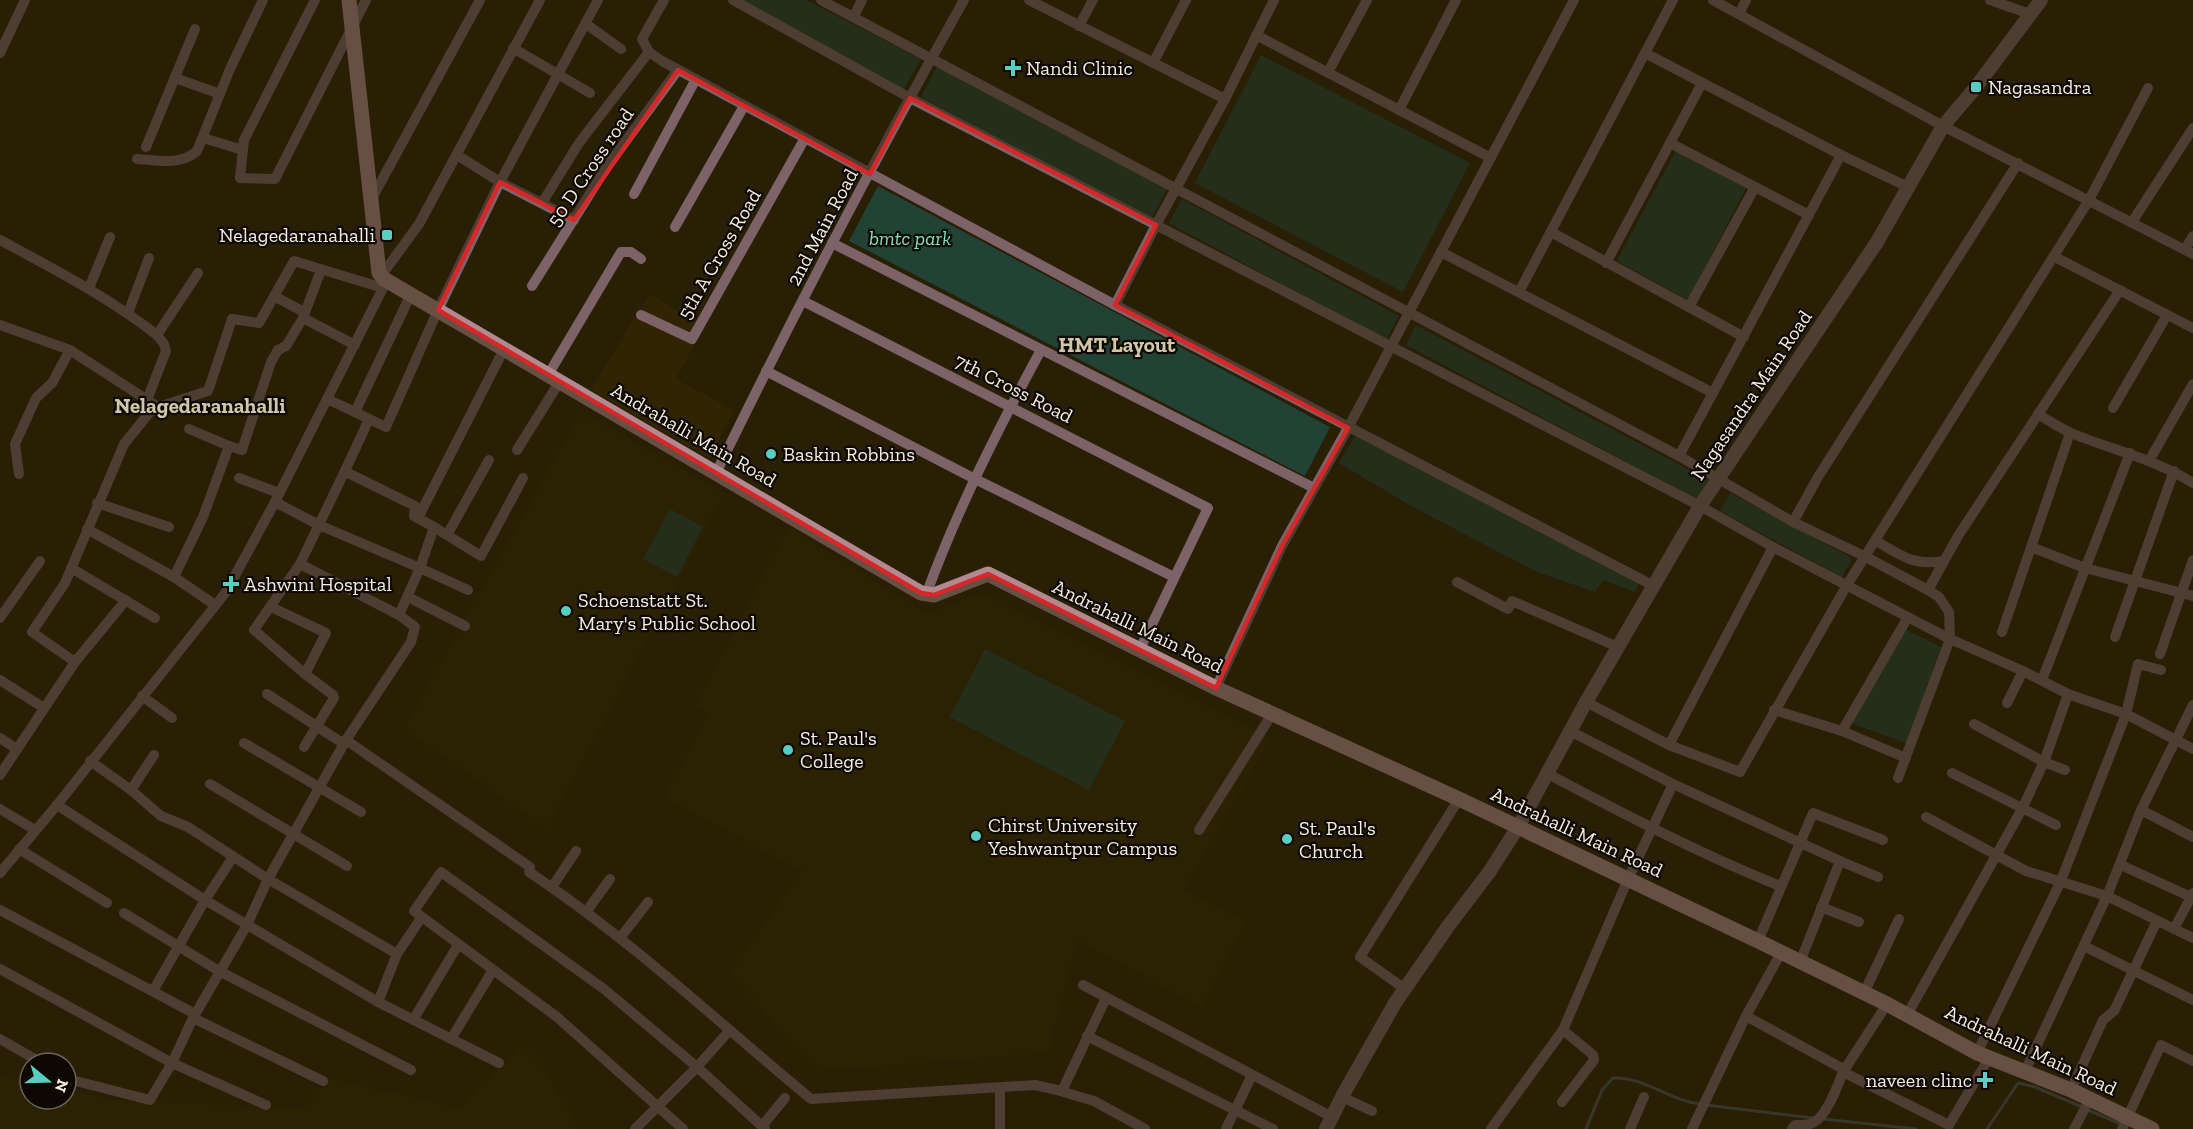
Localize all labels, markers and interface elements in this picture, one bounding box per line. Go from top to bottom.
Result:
place label: Nandi Clinic [1026,56,1133,80]
marker: Nandi Clinic [1004,59,1022,77]
place label: Nagasandra [1988,75,2092,99]
marker: Nagasandra [1969,80,1983,94]
street label: 50 D Cross road [541,103,639,231]
street label: 2nd Main Road [781,164,863,290]
street label: 5th A Cross Road [672,185,766,323]
place label: Nelagedaranahalli [219,223,375,247]
park label: bmtc park [869,226,951,250]
marker: Nelagedaranahalli [380,228,394,242]
street label: Nagasandra Main Road [1685,305,1817,485]
district label: HMT Layout [1059,332,1176,357]
street label: 7th Cross Road [951,348,1077,428]
street label: Andrahalli Main Road [607,378,781,492]
district label: Nelagedaranahalli [115,393,285,418]
place label: Baskin Robbins [783,442,915,466]
marker: Baskin Robbins [764,447,778,461]
place label: Ashwini Hospital [244,572,392,596]
street label: Andrahalli Main Road [1049,574,1227,678]
marker: Ashwini Hospital [222,575,240,593]
place label: Schoenstatt St. Mary's Public School [578,588,756,635]
marker: Schoenstatt St. Mary's Public School [559,604,573,618]
place label: St. Paul's College [800,726,877,773]
marker: St. Paul's College [781,743,795,757]
street label: Andrahalli Main Road [1487,782,1667,882]
place label: Chirst University Yeshwantpur Campus [987,813,1177,860]
place label: St. Paul's Church [1299,816,1376,863]
marker: Chirst University Yeshwantpur Campus [969,829,983,843]
marker: St. Paul's Church [1280,832,1294,846]
street label: Andrahalli Main Road [1941,1000,2121,1100]
north arrow [18,1051,78,1111]
place label: naveen clinc [1866,1068,1972,1092]
marker: naveen clinc [1976,1071,1994,1089]
text: N [51,1077,73,1095]

